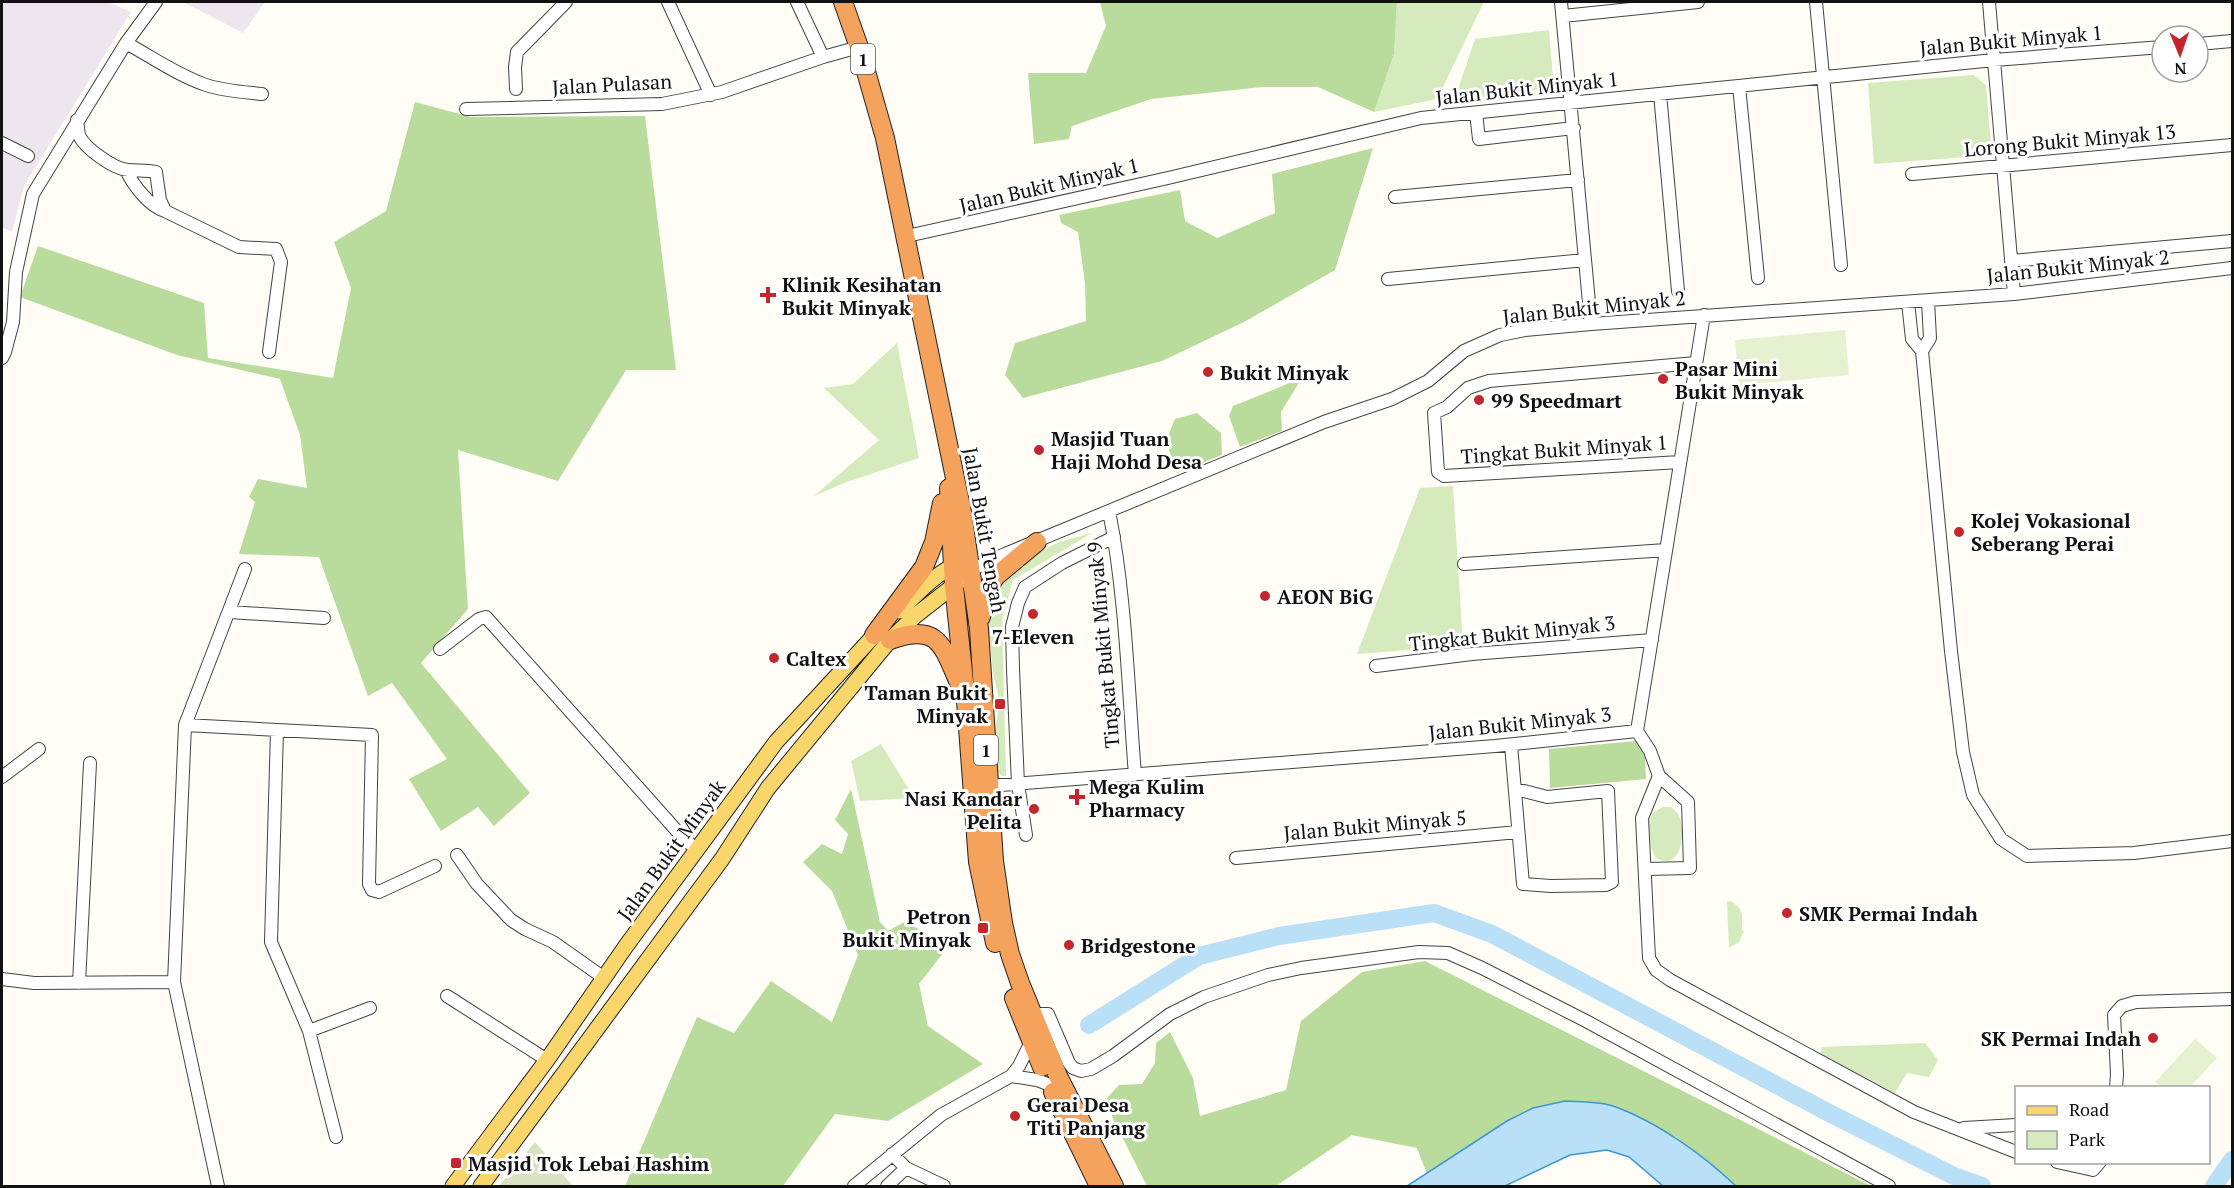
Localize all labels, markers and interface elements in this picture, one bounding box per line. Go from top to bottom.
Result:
street label: Jalan Bukit Minyak 1 [1918,19,2104,61]
north arrow [2150,24,2210,84]
road number: 1 [851,44,875,74]
text: N [2174,58,2187,80]
street label: Jalan Bukit Minyak 1 [1434,65,1620,111]
street label: Jalan Pulasan [551,67,673,101]
street label: Lorong Bukit Minyak 13 [1963,117,2177,163]
street label: Jalan Bukit Minyak 1 [957,151,1141,219]
street label: Jalan Bukit Minyak 2 [1985,243,2171,289]
place label: Klinik Kesihatan Bukit Minyak [782,271,942,321]
street label: Jalan Bukit Minyak 2 [1501,284,1687,330]
marker: Klinik Kesihatan Bukit Minyak [759,286,777,304]
place label: Pasar Mini Bukit Minyak [1675,355,1804,405]
place label: Bukit Minyak [1220,359,1349,386]
marker: Bukit Minyak [1201,365,1215,379]
marker: Pasar Mini Bukit Minyak [1656,372,1670,386]
place label: 99 Speedmart [1491,387,1622,414]
marker: 99 Speedmart [1472,393,1486,407]
place label: Masjid Tuan Haji Mohd Desa [1051,425,1202,475]
street label: Tingkat Bukit Minyak 1 [1460,428,1668,470]
marker: Masjid Tuan Haji Mohd Desa [1032,443,1046,457]
street label: Jalan Bukit Tengah [957,445,1013,615]
place label: Kolej Vokasional Seberang Perai [1971,507,2131,557]
marker: Kolej Vokasional Seberang Perai [1952,525,1966,539]
street label: Tingkat Bukit Minyak 9 [1081,541,1125,749]
place label: AEON BiG [1277,583,1373,610]
marker: AEON BiG [1258,589,1272,603]
marker: 7-Eleven [1026,607,1040,621]
street label: Tingkat Bukit Minyak 3 [1408,609,1616,657]
place label: 7-Eleven [992,623,1074,650]
place label: Caltex [786,645,846,672]
marker: Caltex [767,651,781,665]
place label: Taman Bukit Minyak [865,679,988,729]
marker: Taman Bukit Minyak [993,697,1007,711]
street label: Jalan Bukit Minyak 3 [1427,700,1613,746]
road number: 1 [974,735,998,765]
place label: Mega Kulim Pharmacy [1089,773,1205,823]
street label: Jalan Bukit Minyak [611,774,732,926]
place label: Nasi Kandar Pelita [905,785,1022,835]
marker: Mega Kulim Pharmacy [1070,790,1084,804]
marker: Nasi Kandar Pelita [1027,802,1041,816]
street label: Jalan Bukit Minyak 5 [1282,804,1468,846]
place label: SMK Permai Indah [1799,900,1978,927]
place label: Petron Bukit Minyak [842,903,971,953]
marker: SMK Permai Indah [1780,906,1794,920]
marker: Petron Bukit Minyak [976,921,990,935]
place label: Bridgestone [1081,932,1196,959]
marker: Bridgestone [1062,938,1076,952]
place label: SK Permai Indah [1981,1025,2141,1052]
marker: SK Permai Indah [2146,1031,2160,1045]
legend [2015,1086,2210,1164]
place label: Gerai Desa Titi Panjang [1027,1091,1146,1141]
text: Road [2069,1097,2109,1121]
marker: Gerai Desa Titi Panjang [1008,1109,1022,1123]
text: Park [2069,1127,2106,1151]
place label: Masjid Tok Lebai Hashim [468,1150,710,1177]
marker: Masjid Tok Lebai Hashim [449,1156,463,1170]

